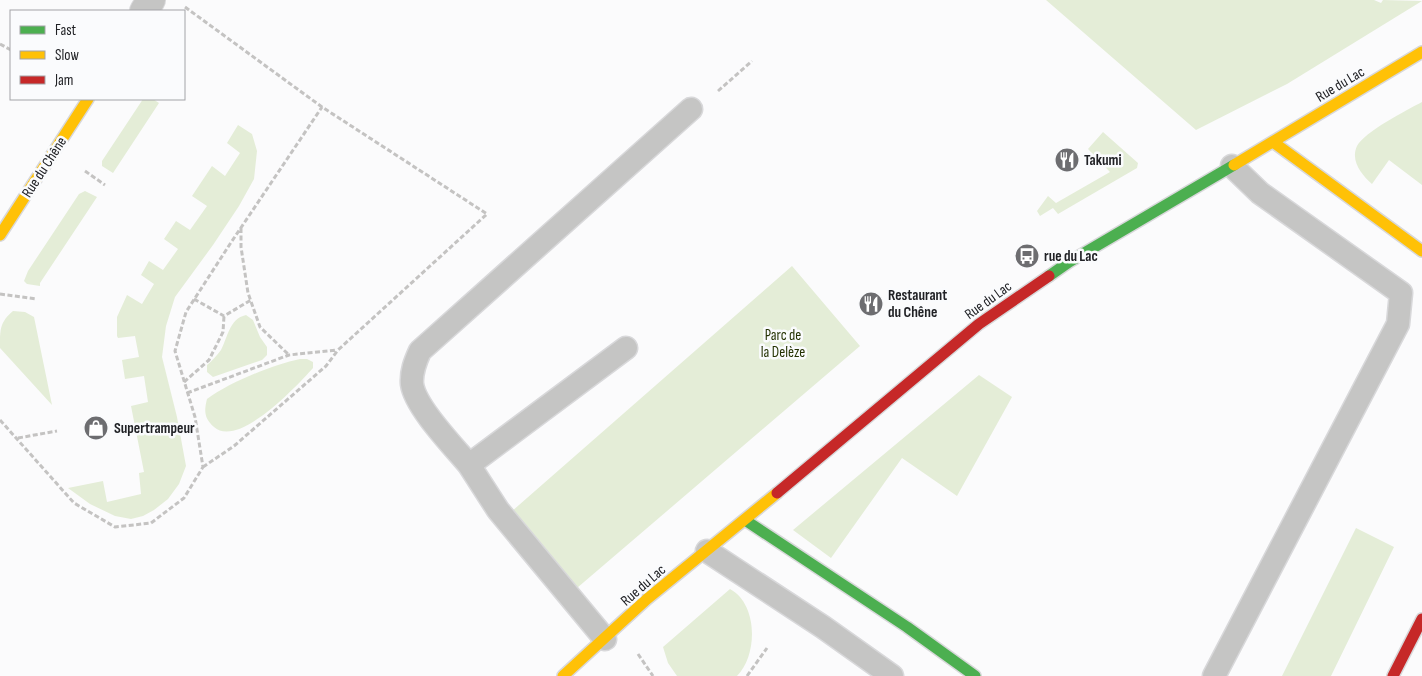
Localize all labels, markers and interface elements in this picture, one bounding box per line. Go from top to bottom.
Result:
legend [10,10,185,100]
text: Fast [55,21,77,40]
text: Slow [55,46,79,65]
street label: Rue du Lac [1312,62,1368,106]
text: Jam [54,71,73,90]
street label: Rue du Chêne [18,133,71,201]
restaurant icon: Takumi [1054,147,1080,173]
place label: Takumi [1084,151,1122,170]
bus stop icon: rue du Lac [1014,243,1040,269]
place label: rue du Lac [1044,247,1098,266]
street label: Rue du Lac [961,277,1016,324]
place label: Restaurant du Chêne [888,286,947,322]
restaurant icon: Restaurant du Chêne [858,291,884,317]
park label: Parc de la Delèze [761,326,805,362]
shop icon: Supertrampeur [83,415,109,441]
place label: Supertrampeur [114,419,195,438]
street label: Rue du Lac [617,561,670,610]

